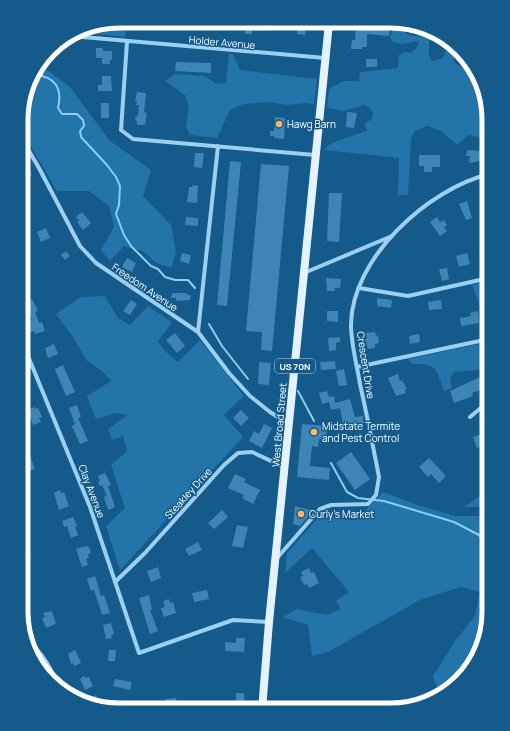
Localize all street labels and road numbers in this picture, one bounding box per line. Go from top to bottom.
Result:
street label: Holder Avenue [188,32,256,52]
street label: Freedom Avenue [109,260,181,314]
street label: Crescent Drive [354,330,378,400]
road number: US 70N [275,359,315,373]
street label: West Broad Street [268,382,290,468]
street label: Clay Avenue [75,462,109,520]
street label: Steakley Drive [161,464,215,522]

